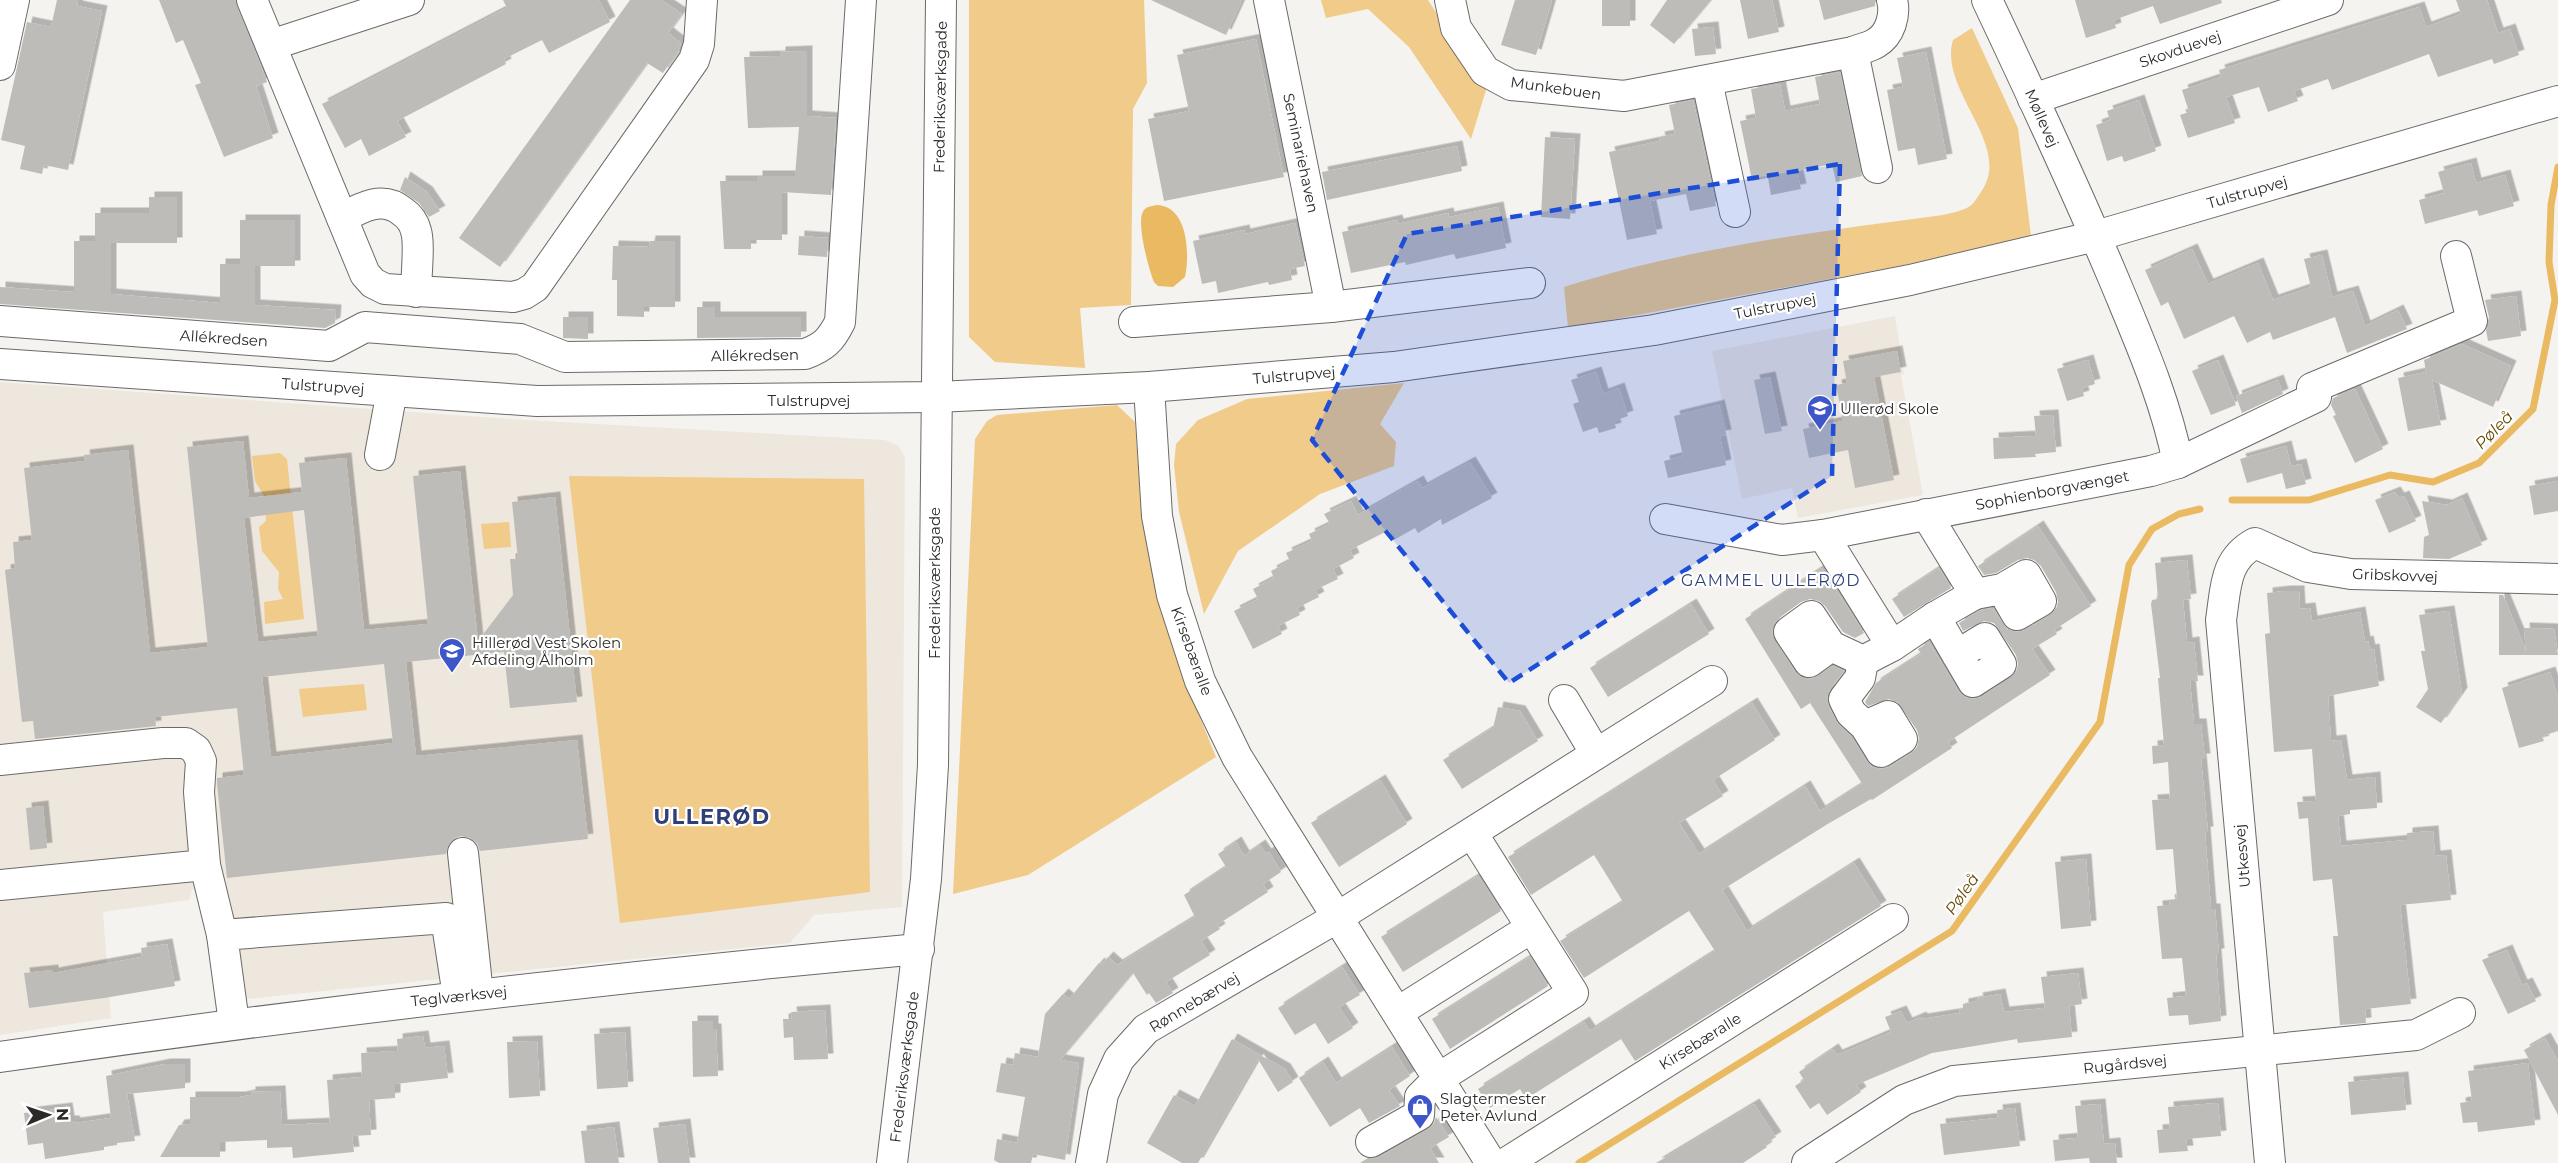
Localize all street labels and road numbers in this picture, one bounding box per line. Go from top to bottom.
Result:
street label: Frederiksværksgade [929,21,951,173]
street label: Skovduevej [2137,26,2223,72]
street label: Munkebuen [1509,72,1603,104]
street label: Møllevej [2021,86,2063,150]
street label: Seminariehaven [1279,91,1323,215]
street label: Tulstrupvej [2205,171,2289,213]
street label: Tulstrupvej [1732,289,1818,323]
street label: Allékredsen [179,325,269,351]
street label: Allékredsen [711,345,799,365]
street label: Tulstrupvej [1252,362,1336,388]
street label: Tulstrupvej [281,374,365,398]
street label: Tulstrupvej [768,391,850,410]
street label: Sophienborgvænget [1974,466,2130,514]
street label: Frederiksværksgade [925,507,944,659]
street label: Gribskovvej [2352,564,2438,586]
street label: Kirsebæralle [1167,604,1217,698]
street label: Utkesvej [2230,823,2254,889]
street label: Rønnebærvej [1146,968,1242,1036]
street label: Teglværksvej [410,982,508,1010]
street label: Frederiksværksgade [885,990,923,1144]
street label: Kirsebæralle [1655,1008,1745,1074]
street label: Rugårdsvej [2082,1050,2168,1078]

